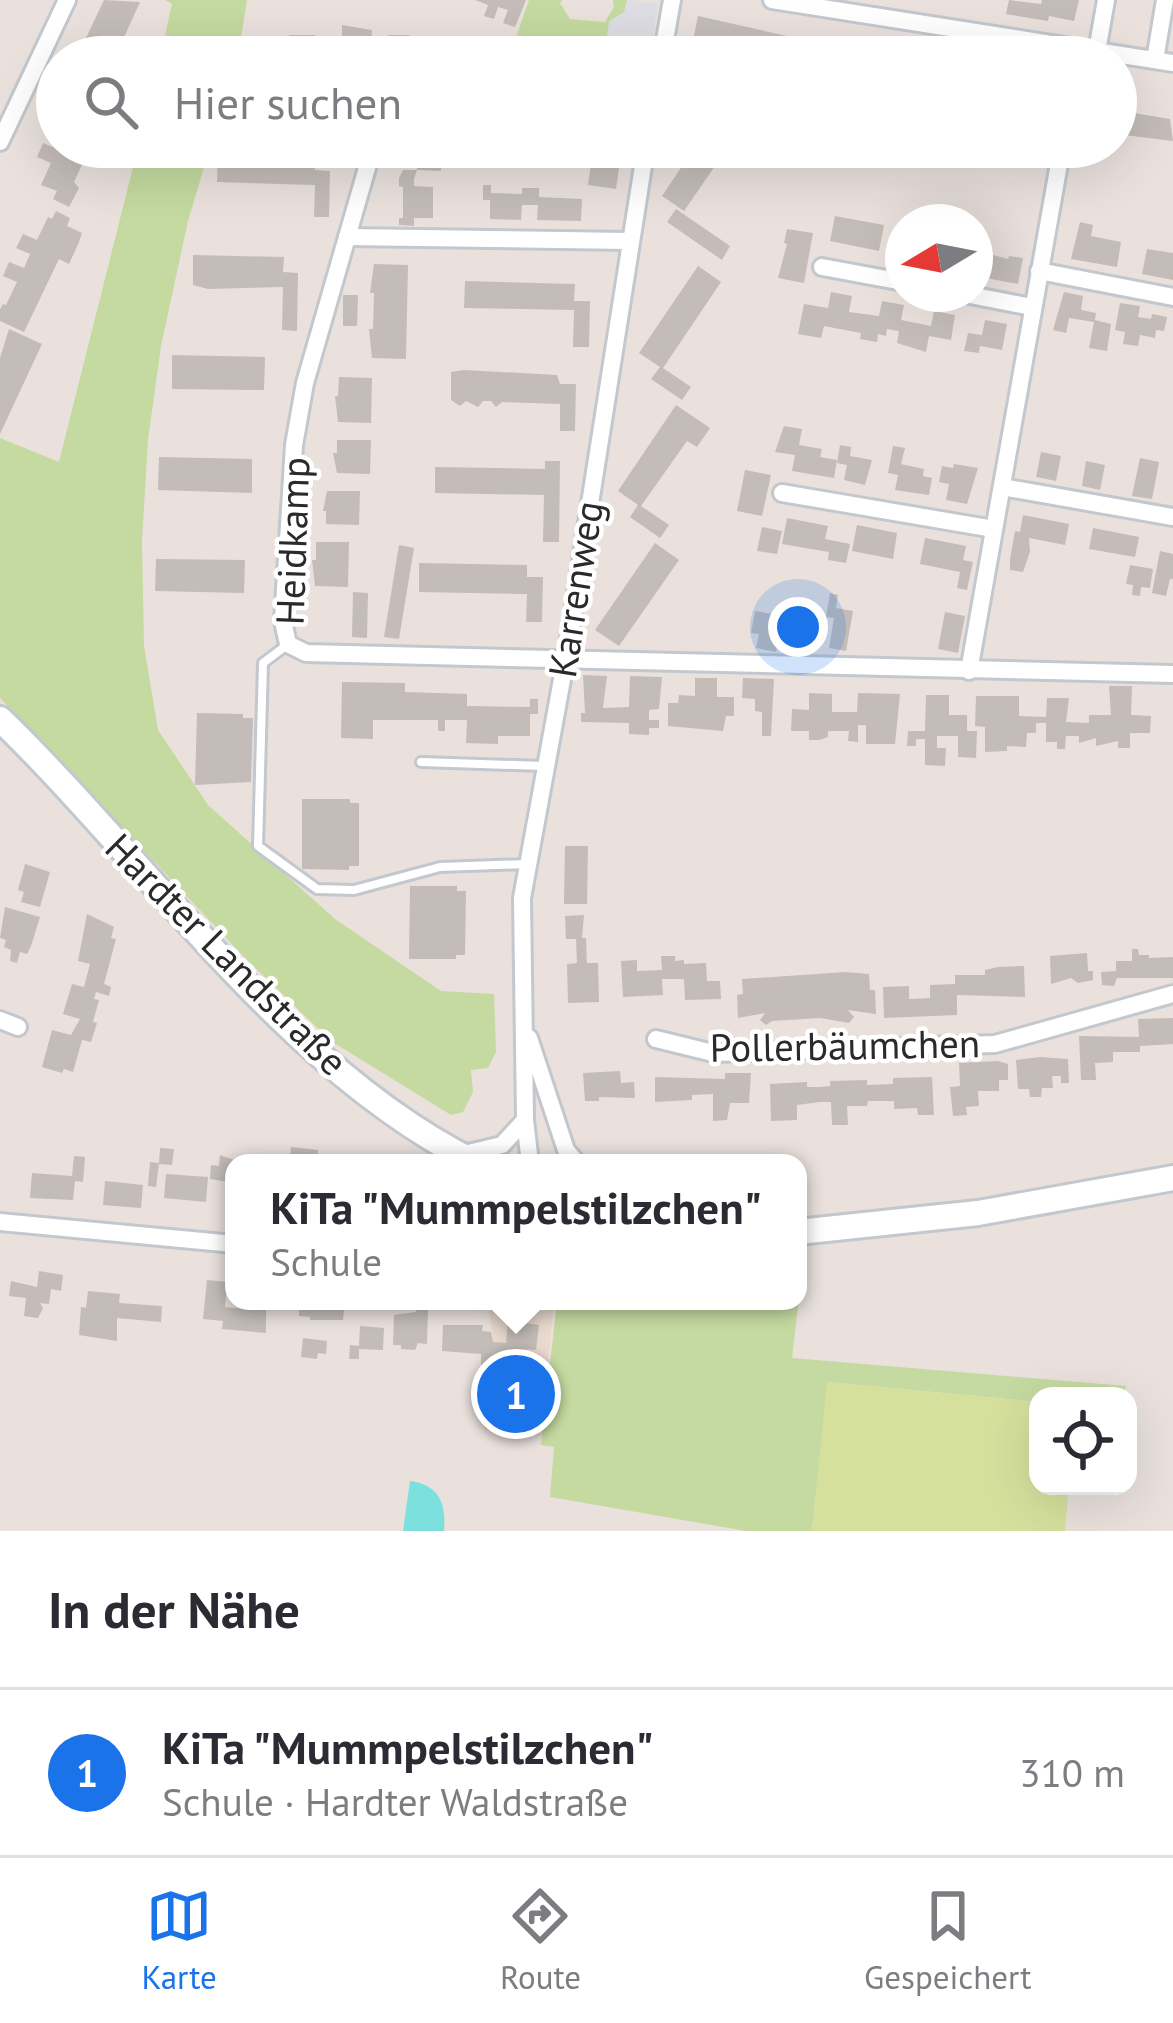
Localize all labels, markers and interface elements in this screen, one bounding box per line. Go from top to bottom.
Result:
search box [36,36,1137,168]
icon: search [78,69,144,135]
text: Hier suchen [174,73,402,131]
north arrow [885,204,993,312]
street label: Heidkamp [264,456,320,626]
street label: Karrenweg [536,497,614,681]
your location [768,597,828,657]
street label: Hardter Landstraße [95,822,359,1086]
street label: Pollerbäumchen [709,1017,981,1073]
popup [225,1154,807,1310]
text: KiTa "Mummpelstilzchen" [270,1178,762,1236]
text: Schule [270,1236,382,1287]
pin: 1 [477,1349,555,1439]
map controls [1029,1387,1137,1495]
button: locate [1029,1387,1137,1495]
text: In der Nähe [48,1576,300,1642]
text: KiTa "Mummpelstilzchen" [162,1718,654,1776]
text: 1 [76,1747,98,1798]
text: 310 m [1019,1747,1125,1798]
text: Schule · Hardter Waldstraße [162,1776,628,1827]
tab: Karte [142,1883,217,1998]
tab: Route [500,1883,581,1998]
tab: Gespeichert [864,1883,1031,1998]

